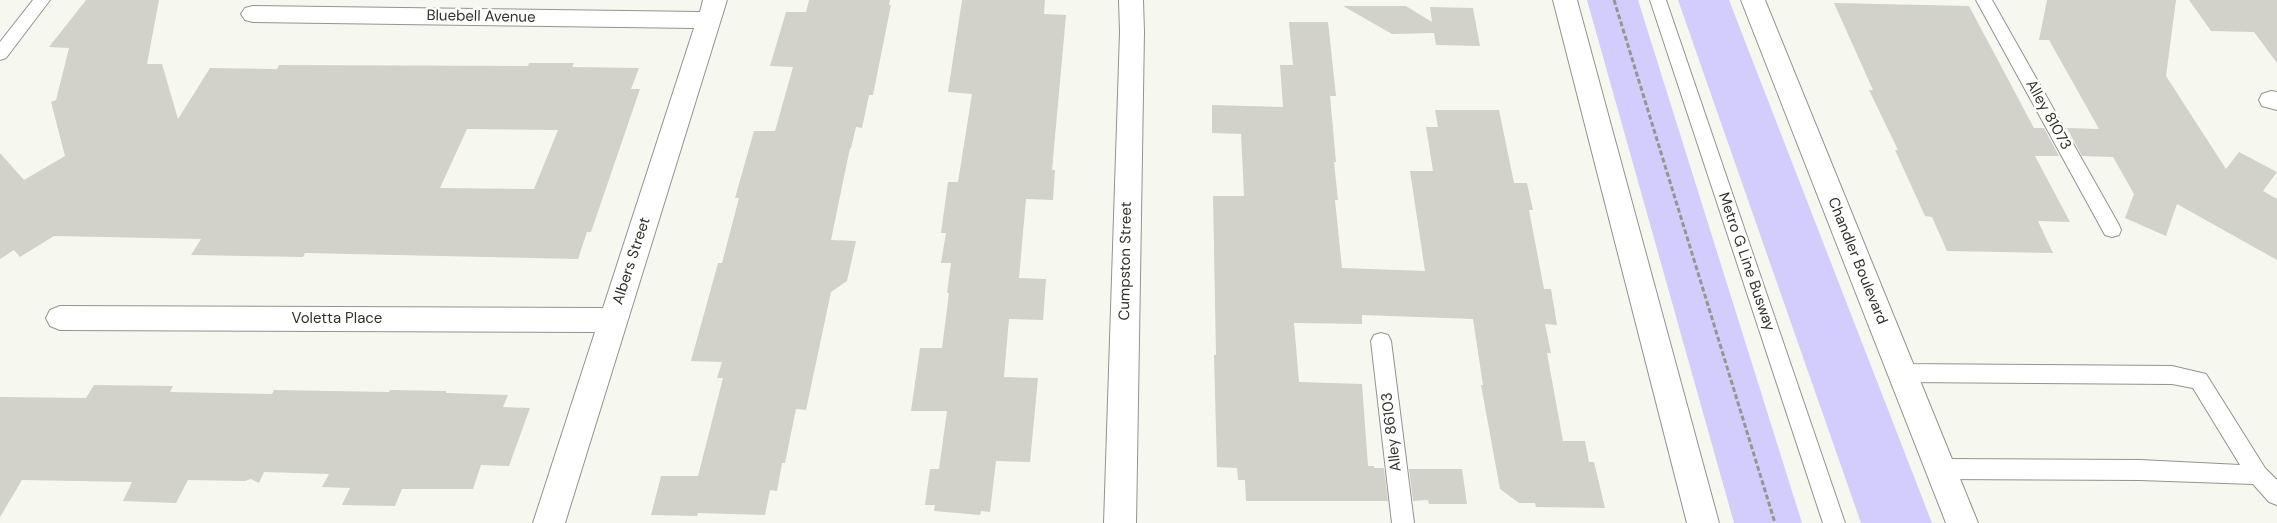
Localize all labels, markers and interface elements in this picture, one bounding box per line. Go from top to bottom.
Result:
street label: Bluebell Avenue [426,7,536,27]
street label: Alley 81073 [2021,77,2075,153]
street label: Metro G Line Busway [1714,190,1778,334]
street label: Chandler Boulevard [1823,195,1891,327]
street label: Cumpston Street [1116,201,1136,321]
street label: Albers Street [609,215,655,307]
street label: Voletta Place [292,310,382,328]
street label: Alley 86103 [1378,391,1406,473]

